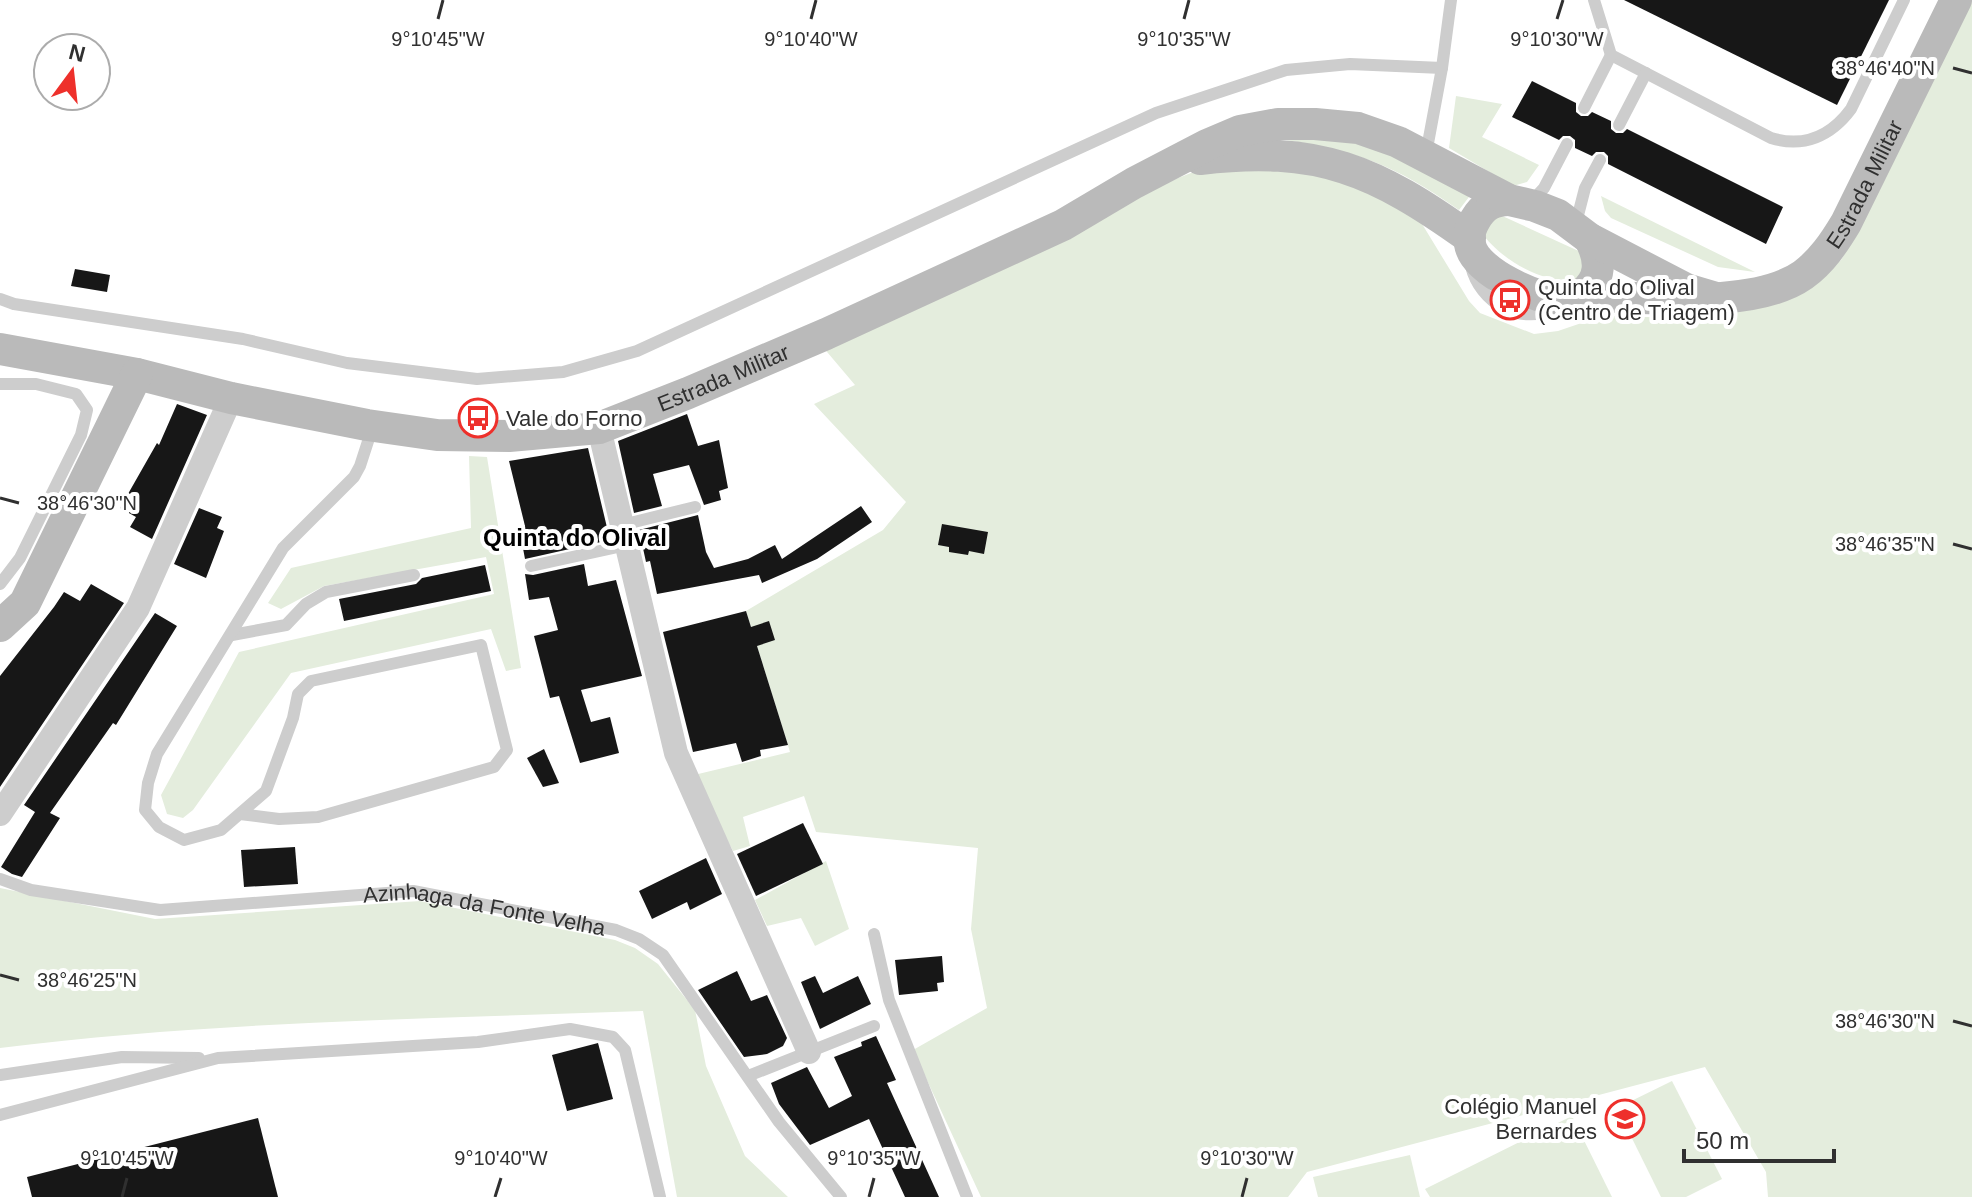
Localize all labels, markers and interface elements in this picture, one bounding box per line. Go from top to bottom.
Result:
text: 9°10'45"W [391,28,485,50]
text: 9°10'40"W [764,28,858,50]
text: 9°10'35"W [1137,28,1231,50]
text: 9°10'30"W [1510,28,1604,50]
north arrow [32,32,112,112]
text: N [66,39,88,67]
text: 38°46'40"N [1835,57,1935,79]
street label: Estrada Militar [1821,116,1907,253]
place label: Quinta do Olival (Centro de Triagem) [1538,275,1735,325]
bus stop icon: Quinta do Olival (Centro de Triagem) [1489,279,1531,321]
street label: Estrada Militar [654,339,793,416]
bus stop icon: Vale do Forno [457,397,499,439]
place label: Vale do Forno [506,406,643,431]
text: 38°46'30"N [37,492,137,514]
district label: Quinta do Olival [483,524,667,551]
text: 38°46'35"N [1835,533,1935,555]
street label: Azinhaga da Fonte Velha [362,878,608,940]
text: 38°46'25"N [37,969,137,991]
text: 38°46'30"N [1835,1010,1935,1032]
place label: Colégio Manuel Bernardes [1444,1094,1597,1144]
school or university icon: Colégio Manuel Bernardes [1604,1098,1646,1140]
scale bar [1684,1113,1834,1163]
text: 50 m [1696,1127,1749,1154]
text: 9°10'45"W [80,1147,174,1169]
text: 9°10'40"W [454,1147,548,1169]
text: 9°10'35"W [827,1147,921,1169]
text: 9°10'30"W [1200,1147,1294,1169]

